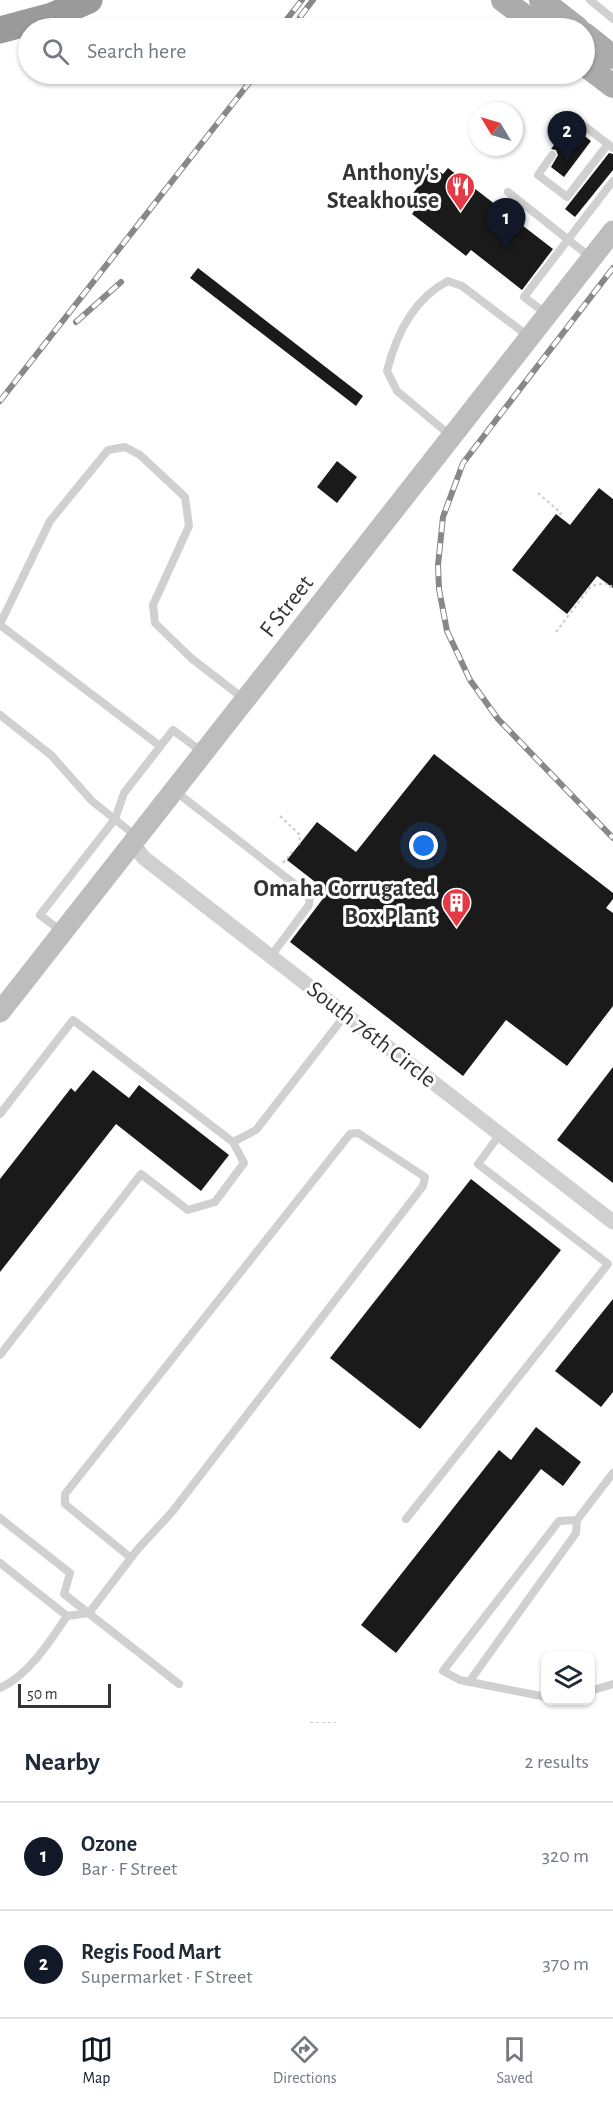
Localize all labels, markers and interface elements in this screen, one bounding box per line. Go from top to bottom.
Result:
search box [18,18,595,84]
icon: search [39,35,72,68]
text: Search here [87,40,186,62]
north arrow [469,102,523,156]
pin: 2 [548,112,586,161]
place label: Anthony's Steakhouse [327,161,439,213]
restaurant icon: Anthony's Steakhouse [444,170,476,212]
pin: 1 [486,198,526,248]
street label: F Street [256,571,318,642]
your location [409,831,438,860]
place label: Omaha Corrugated Box Plant [254,877,436,929]
building icon: Omaha Corrugated Box Plant [441,886,473,928]
street label: South 76th Circle [302,977,440,1092]
map controls [541,1651,595,1705]
button: layers [541,1651,595,1705]
scale bar [18,1681,111,1708]
text: 50 m [27,1686,58,1702]
text: Nearby [24,1749,100,1775]
text: 2 results [525,1752,589,1772]
text: Ozone [81,1833,137,1855]
text: 1 [40,1846,47,1866]
text: 320 m [542,1846,589,1866]
text: Bar · F Street [81,1859,177,1879]
text: Regis Food Mart [81,1941,221,1963]
text: 2 [39,1954,48,1974]
text: 370 m [543,1954,589,1974]
text: Supermarket · F Street [81,1967,253,1987]
tab: Map [80,2033,113,2088]
tab: Directions [273,2033,337,2088]
tab: Saved [496,2033,533,2088]

